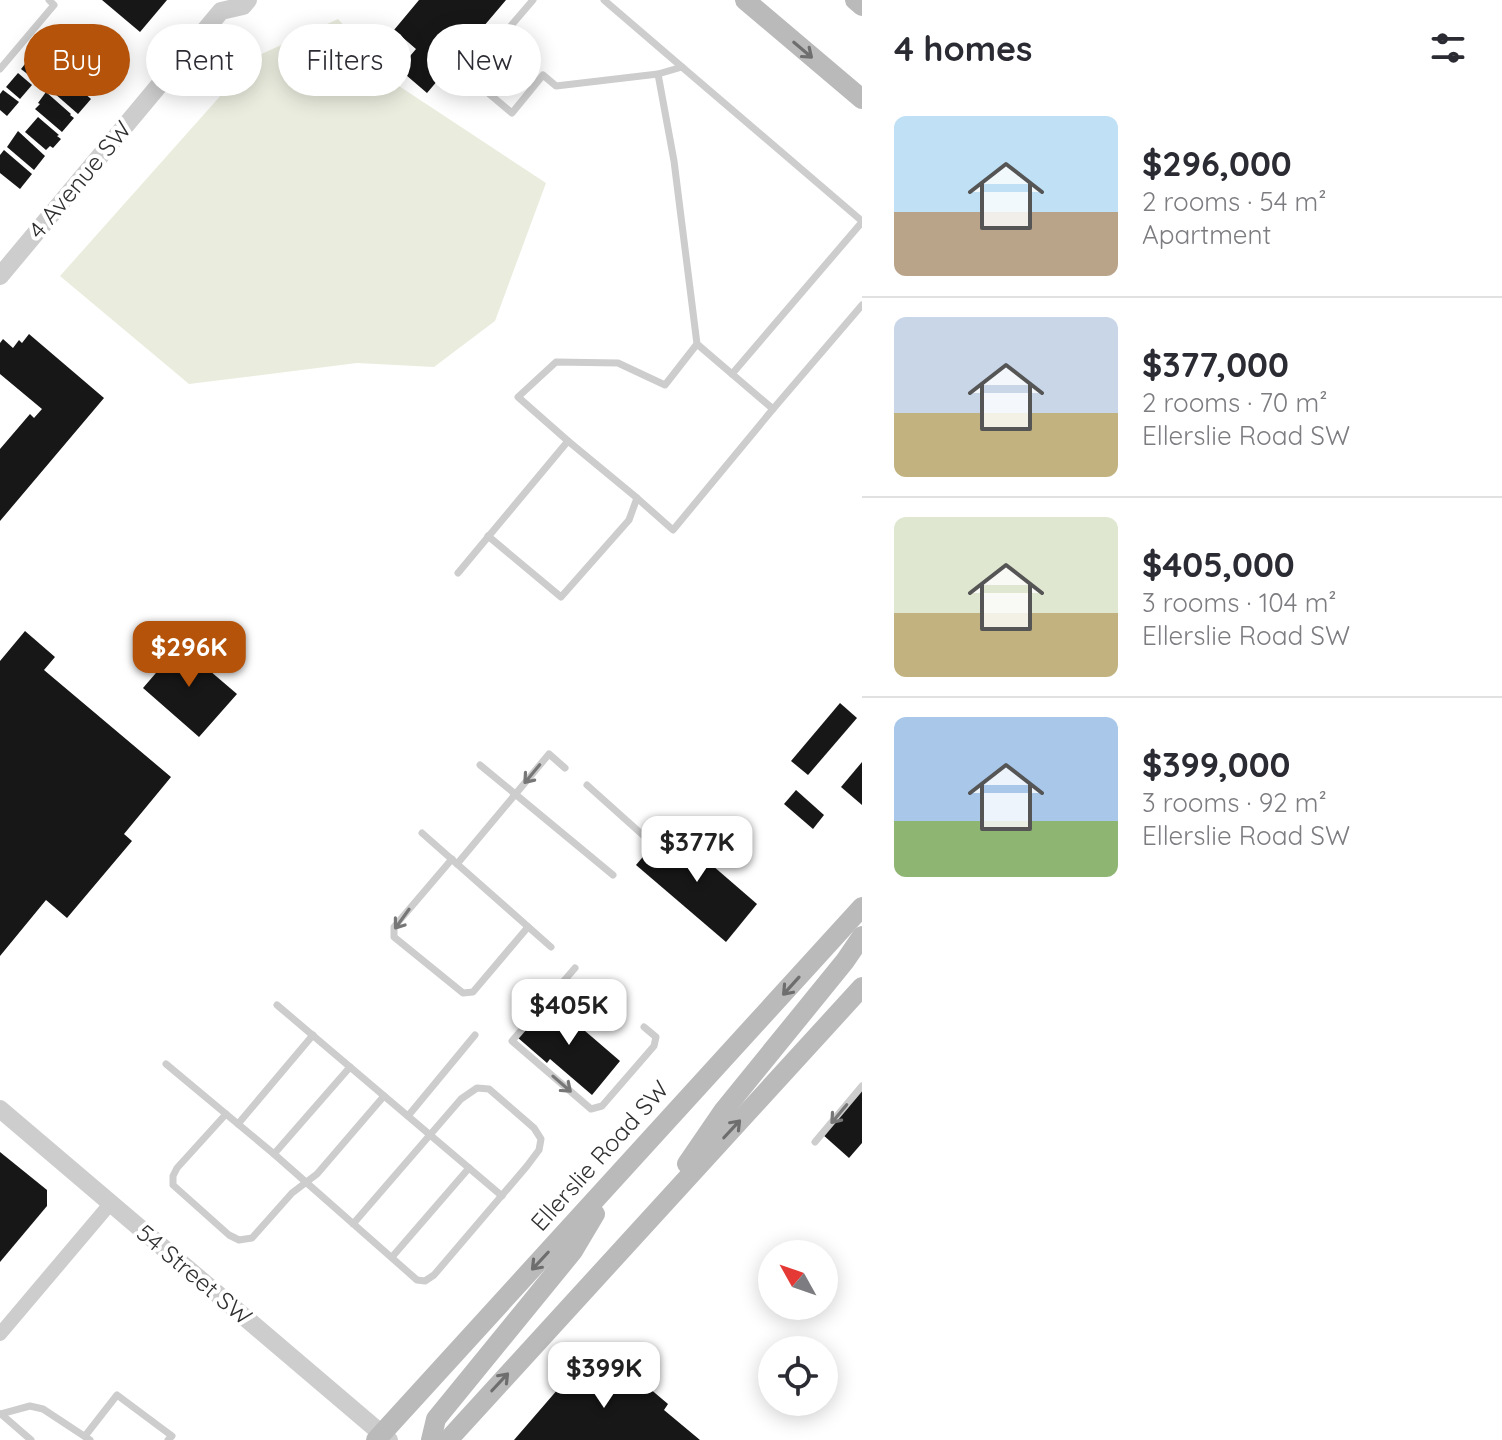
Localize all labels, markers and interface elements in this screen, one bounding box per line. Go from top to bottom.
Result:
chip: Buy [24,24,130,96]
chip: Rent [146,24,262,96]
chip: Filters [278,24,411,96]
chip: New [427,24,541,96]
icon: filters [1426,26,1470,70]
text: 4 homes [894,27,1032,70]
one-way arrow [793,41,813,59]
street label: 4 Avenue SW [21,114,137,244]
text: $296,000 [1142,142,1292,185]
icon: home [958,148,1054,244]
text: 2 rooms · 54 m² [1142,185,1326,218]
text: Apartment [1142,218,1271,251]
text: $377,000 [1142,343,1289,386]
icon: home [958,349,1054,445]
text: 2 rooms · 70 m² [1142,386,1327,419]
text: Ellerslie Road SW [1142,419,1350,452]
text: $405,000 [1142,543,1295,586]
icon: home [958,549,1054,645]
text: 3 rooms · 104 m² [1142,586,1337,619]
text: Ellerslie Road SW [1142,619,1350,652]
pin: $296K [133,621,245,689]
text: $296K [151,630,227,663]
text: $399,000 [1142,743,1290,786]
icon: home [958,749,1054,845]
one-way arrow [523,763,541,784]
text: 3 rooms · 92 m² [1142,786,1327,819]
pin: $377K [641,816,753,884]
text: Ellerslie Road SW [1142,819,1350,852]
text: $377K [659,825,735,858]
one-way arrow [394,908,411,929]
one-way arrow [781,976,800,996]
pin: $405K [513,979,625,1047]
text: $405K [530,988,608,1021]
street label: Ellerslie Road SW [524,1074,675,1237]
one-way arrow [551,1075,571,1093]
one-way arrow [830,1103,848,1124]
one-way arrow [723,1119,741,1139]
street label: 54 Street SW [131,1217,258,1331]
north arrow [758,1240,838,1320]
map controls [758,1240,838,1416]
one-way arrow [531,1251,550,1271]
button: locate [758,1336,838,1416]
pin: $399K [548,1342,660,1410]
text: $399K [566,1351,642,1384]
one-way arrow [491,1373,509,1393]

